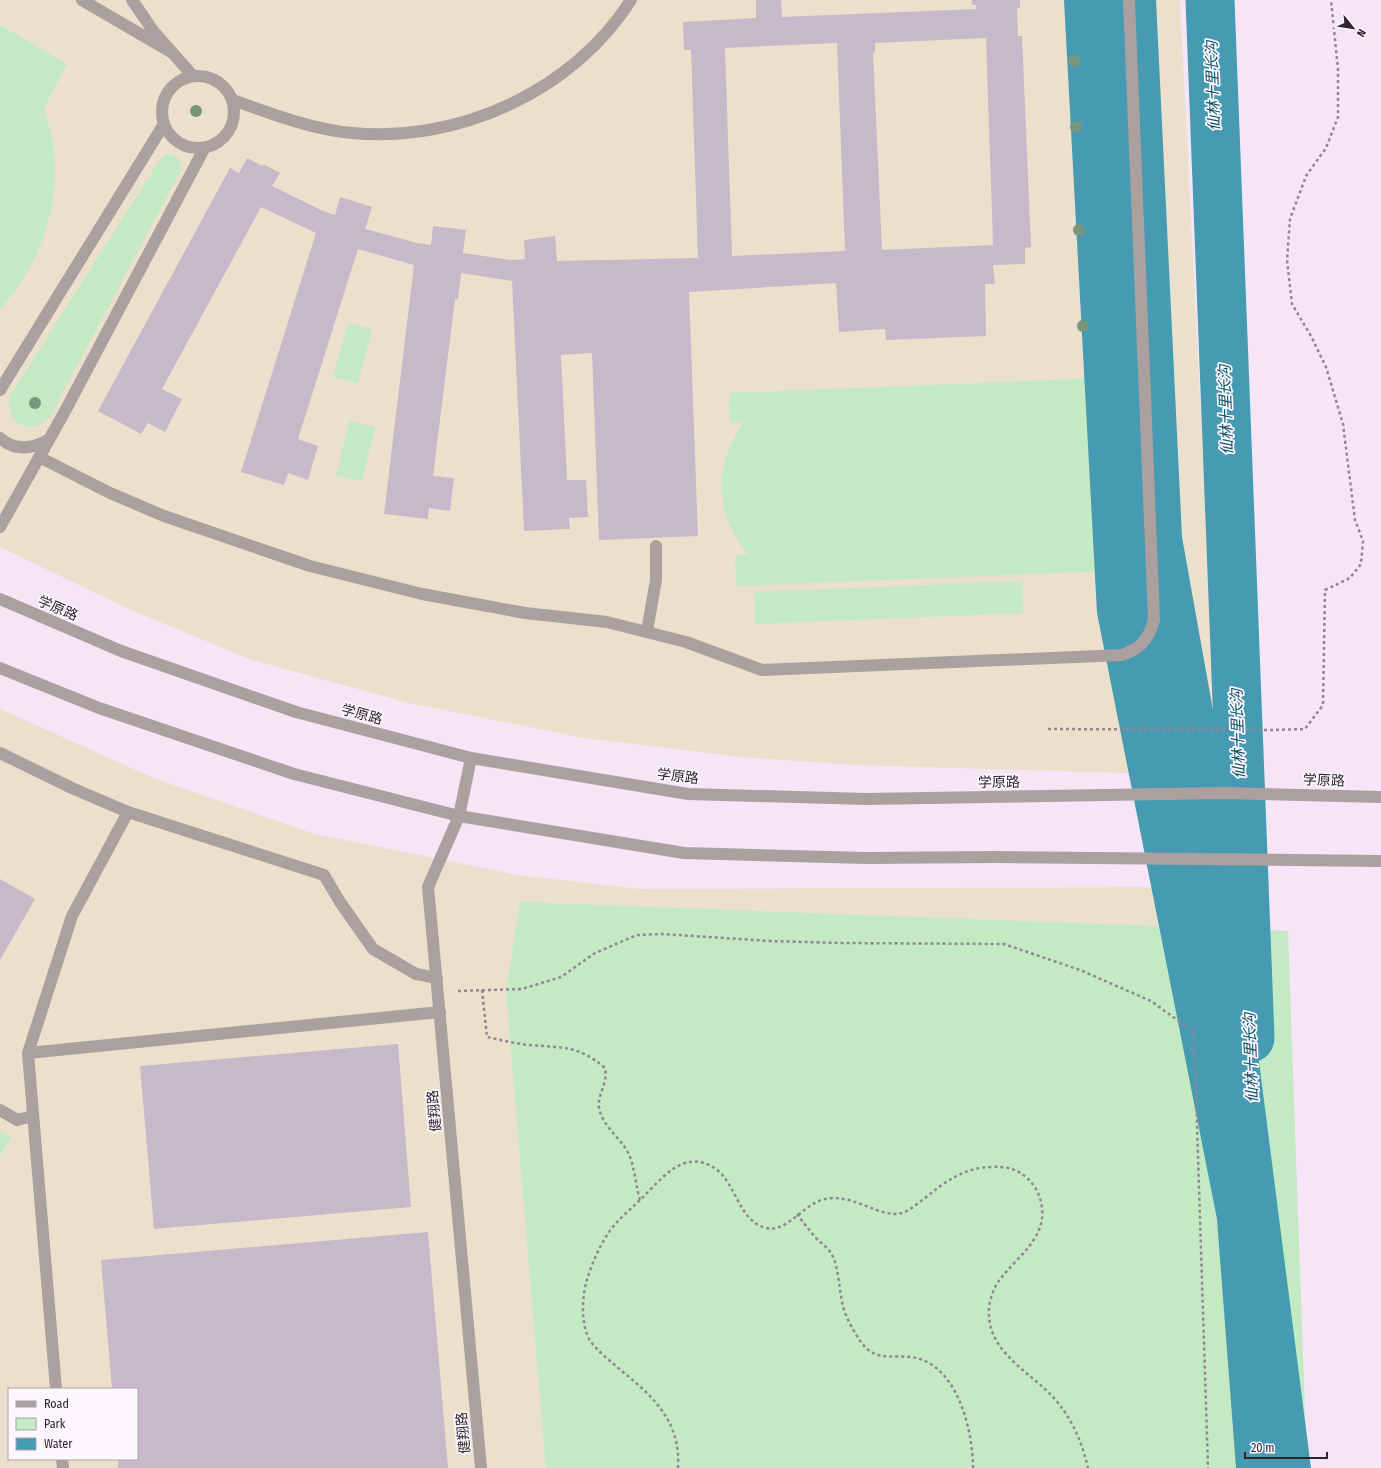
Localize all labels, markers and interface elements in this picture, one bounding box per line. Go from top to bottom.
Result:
north arrow [1333,8,1373,48]
text: N [1354,27,1369,39]
water label: 仙林十里长沟 [1202,39,1224,131]
water label: 仙林十里长沟 [1215,363,1237,455]
street label: 学原路 [35,592,80,624]
water label: 仙林十里长沟 [1227,687,1249,779]
street label: 学原路 [339,701,384,728]
street label: 学原路 [656,766,700,787]
street label: 学原路 [1303,771,1345,790]
street label: 学原路 [978,774,1020,791]
water label: 仙林十里长沟 [1240,1011,1262,1103]
street label: 健翔路 [424,1089,445,1133]
legend [8,1388,138,1460]
text: Road [44,1397,69,1411]
street label: 健翔路 [453,1411,474,1455]
text: Park [44,1417,66,1431]
scale bar [1245,1434,1327,1460]
text: Water [44,1437,73,1451]
text: 20 m [1251,1441,1275,1455]

